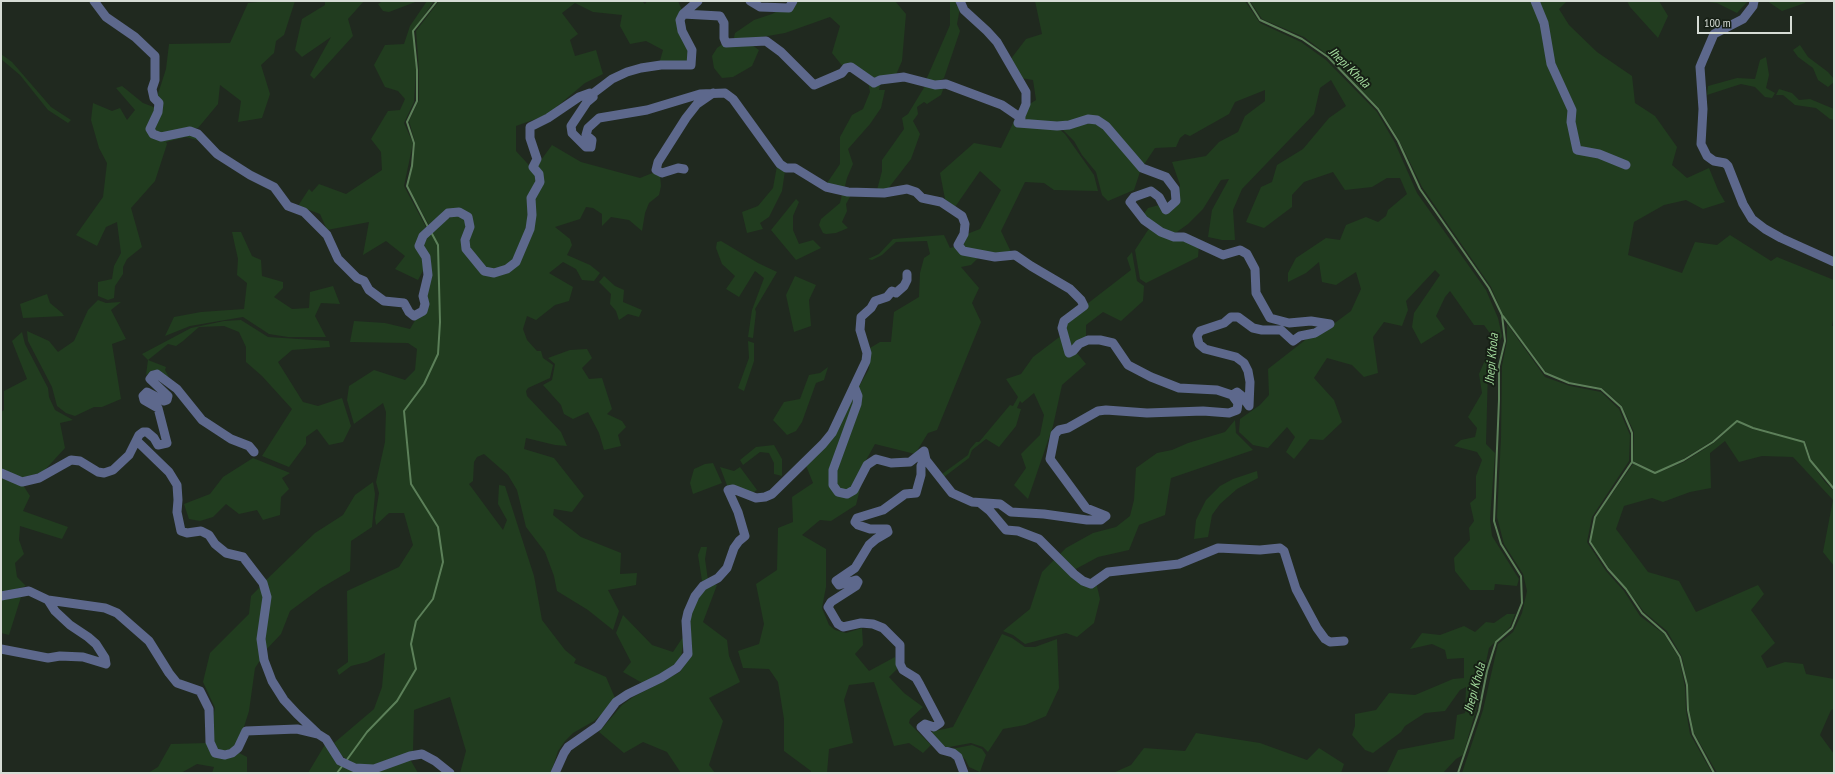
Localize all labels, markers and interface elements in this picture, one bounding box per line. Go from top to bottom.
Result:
scale bar [1699,8,1794,34]
text: 100 m [1704,15,1731,30]
water label: Jhepi Khola [1325,45,1373,91]
water label: Jhepi Khola [1482,333,1502,385]
water label: Jhepi Khola [1461,661,1489,715]

